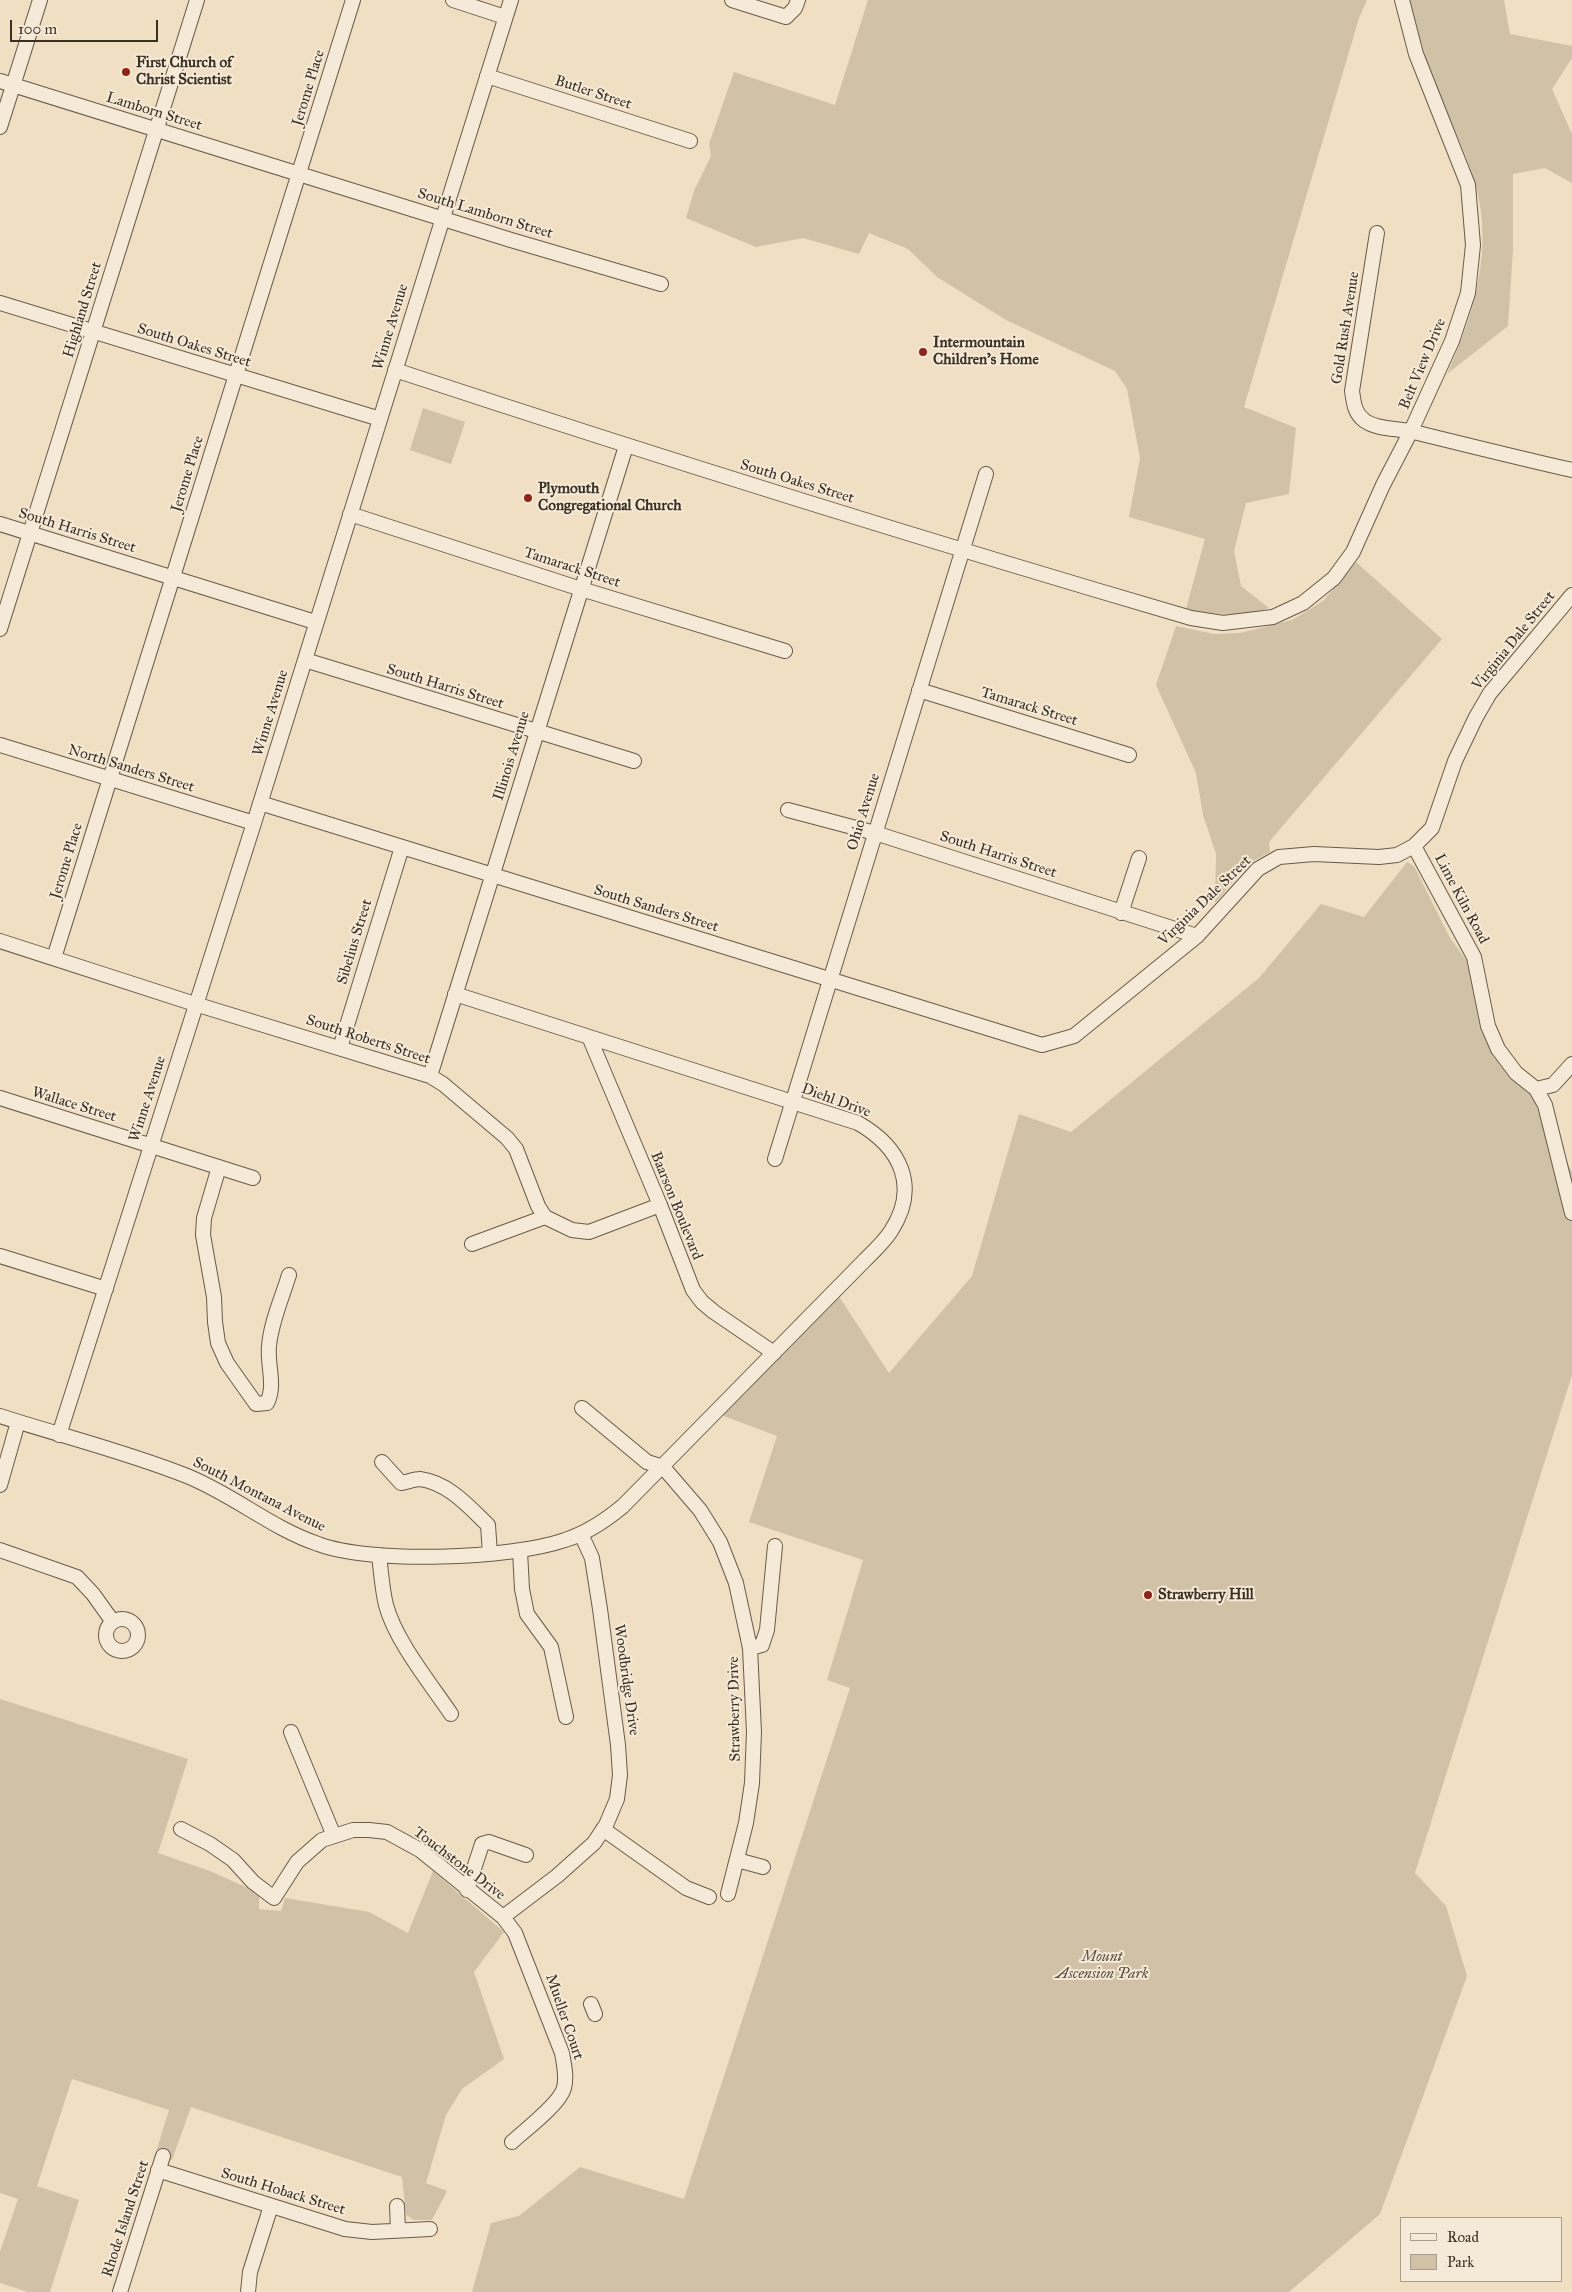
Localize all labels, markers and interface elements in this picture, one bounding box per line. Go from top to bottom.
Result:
scale bar [12,10,160,42]
text: 100 m [18,20,57,38]
street label: Jerome Place [289,48,329,128]
place label: First Church of Christ Scientist [136,54,232,89]
marker: First Church of Christ Scientist [120,66,132,78]
street label: Butler Street [552,72,634,114]
street label: Lamborn Street [104,89,204,135]
street label: South Lamborn Street [415,185,555,243]
street label: Highland Street [60,260,106,360]
street label: Gold Rush Avenue [1328,270,1364,386]
street label: Winne Avenue [369,282,413,372]
street label: Belt View Drive [1396,316,1450,412]
street label: South Oakes Street [135,320,253,372]
place label: Intermountain Children's Home [933,334,1039,369]
marker: Intermountain Children's Home [917,346,929,358]
street label: Jerome Place [168,434,208,514]
street label: South Oakes Street [738,456,856,508]
place label: Plymouth Congregational Church [538,480,682,515]
marker: Plymouth Congregational Church [522,492,534,504]
street label: South Harris Street [16,505,138,557]
street label: Tamarack Street [521,544,623,592]
street label: Virginia Dale Street [1469,588,1559,694]
street label: South Harris Street [384,661,506,713]
street label: Winne Avenue [249,668,293,758]
street label: Tamarack Street [978,684,1080,730]
street label: Illinois Avenue [490,709,534,803]
street label: North Sanders Street [66,741,196,797]
street label: Ohio Avenue [844,771,884,853]
street label: Jerome Place [47,821,87,901]
street label: South Harris Street [937,828,1059,882]
street label: Lime Kiln Road [1430,851,1492,947]
street label: Virginia Dale Street [1155,852,1255,950]
street label: South Sanders Street [591,881,721,937]
street label: Sibelius Street [333,897,377,987]
street label: South Roberts Street [304,1011,432,1069]
street label: Winne Avenue [126,1054,170,1144]
street label: Diehl Drive [799,1080,873,1122]
street label: Wallace Street [30,1084,118,1126]
street label: Baarson Boulevard [646,1149,706,1263]
street label: South Montana Avenue [190,1454,328,1536]
place label: Strawberry Hill [1158,1586,1254,1604]
marker: Strawberry Hill [1142,1589,1154,1601]
street label: Woodbridge Drive [609,1623,643,1737]
street label: Strawberry Drive [725,1656,745,1762]
street label: Touchstone Drive [410,1824,508,1904]
park label: Mount Ascension Park [1056,1948,1148,1983]
street label: Mueller Court [541,1972,587,2062]
street label: Rhode Island Street [99,2158,153,2280]
street label: South Hoback Street [219,2165,347,2219]
legend [1400,2217,1562,2282]
text: Road [1447,2228,1479,2246]
text: Park [1447,2253,1474,2271]

